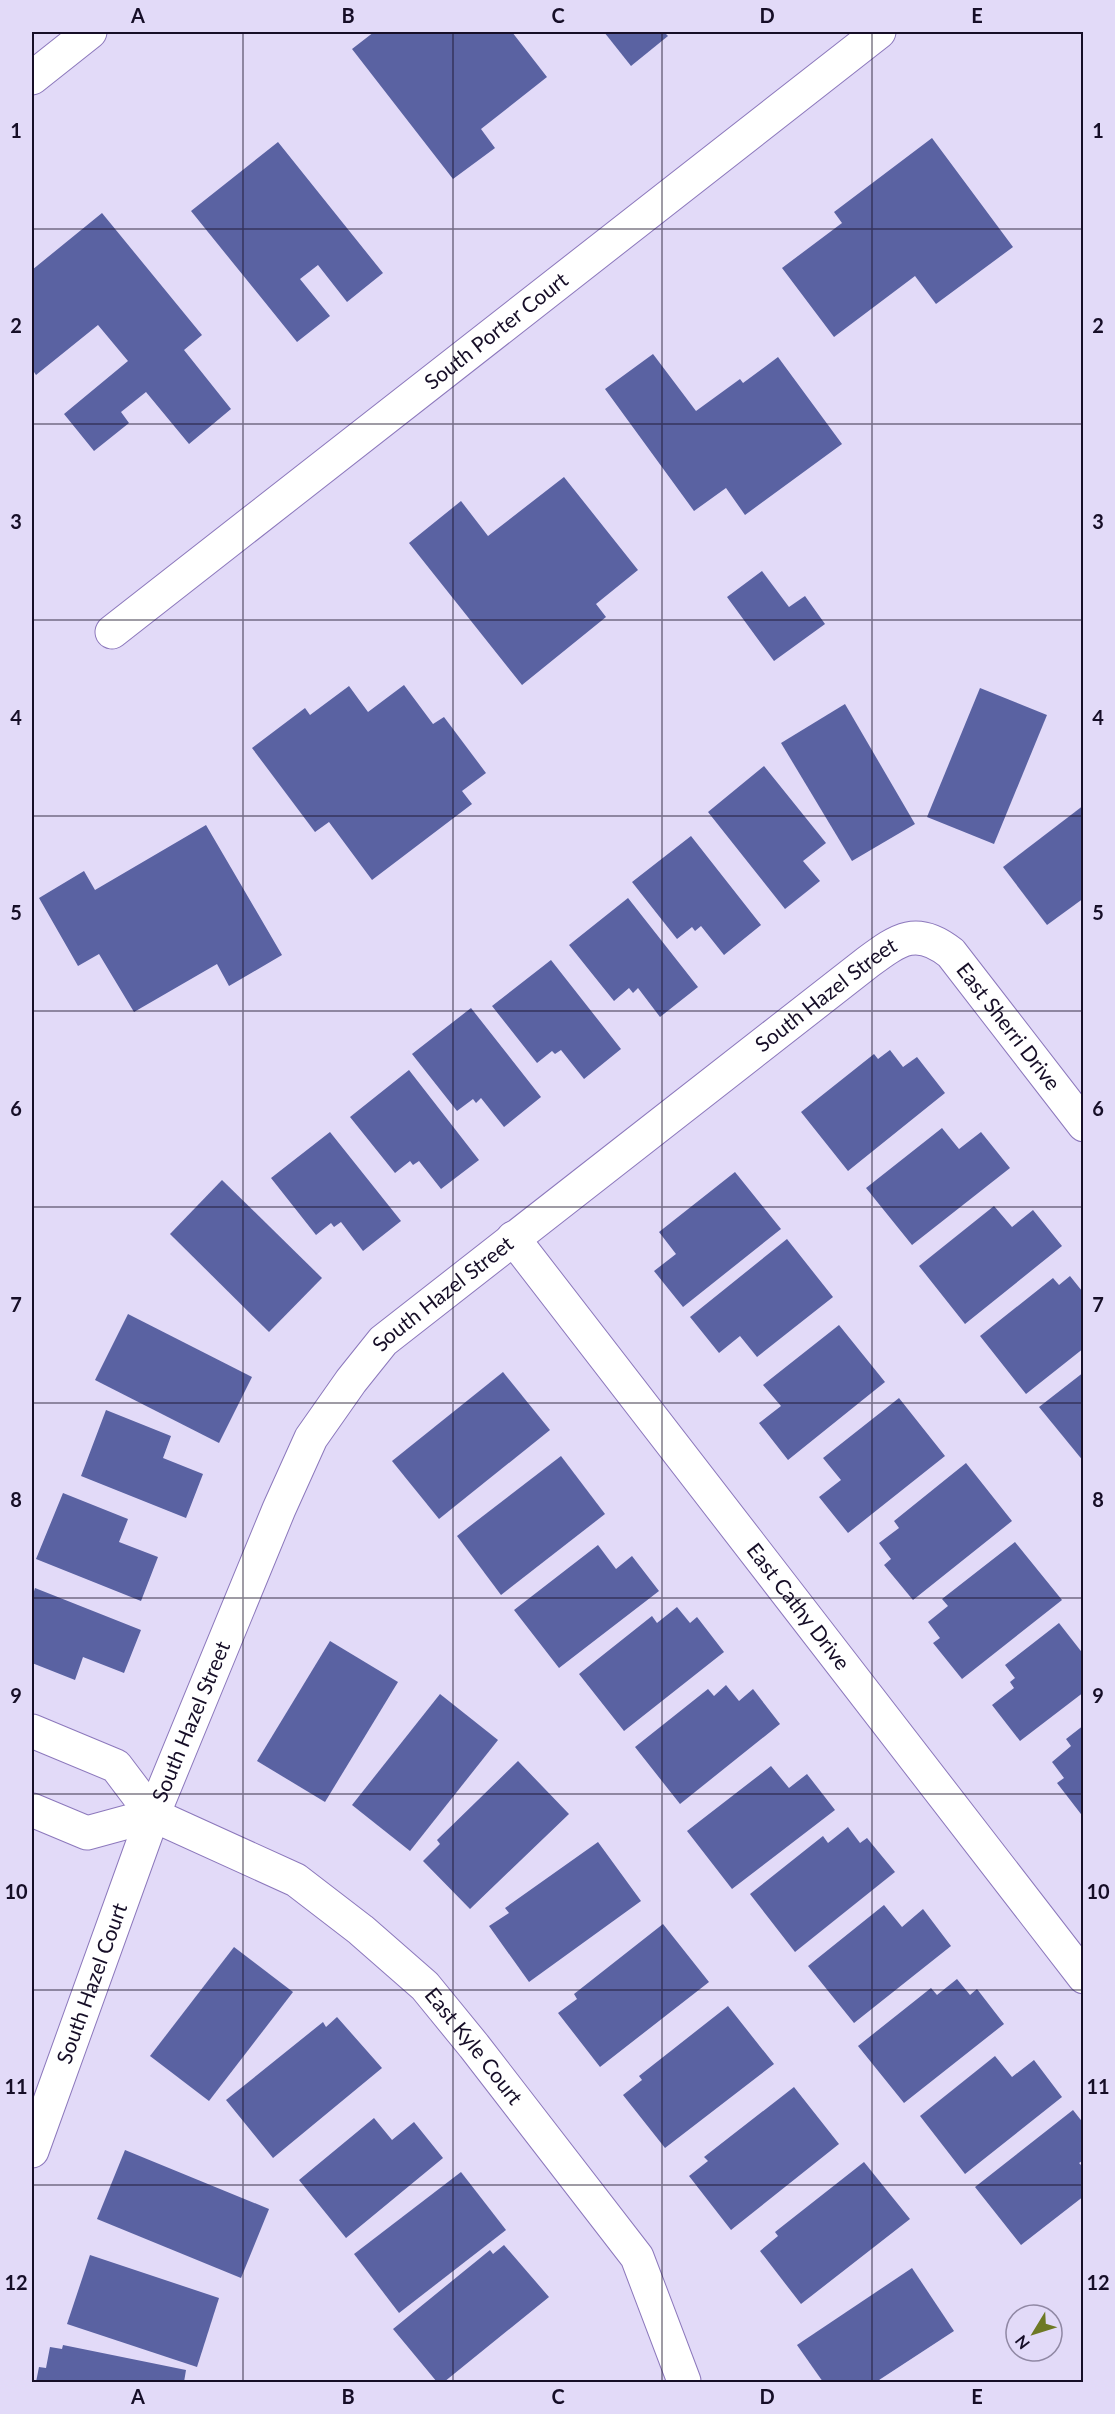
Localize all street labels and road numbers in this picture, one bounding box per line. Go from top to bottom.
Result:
street label: South Porter Court [419,266,572,394]
street label: South Hazel Street [750,931,901,1056]
street label: East Sherri Drive [952,957,1066,1095]
street label: South Hazel Street [366,1230,518,1355]
street label: East Cathy Drive [742,1537,856,1674]
street label: South Hazel Street [146,1637,234,1805]
street label: South Hazel Court [50,1899,131,2067]
street label: East Kyle Court [421,1982,529,2109]

